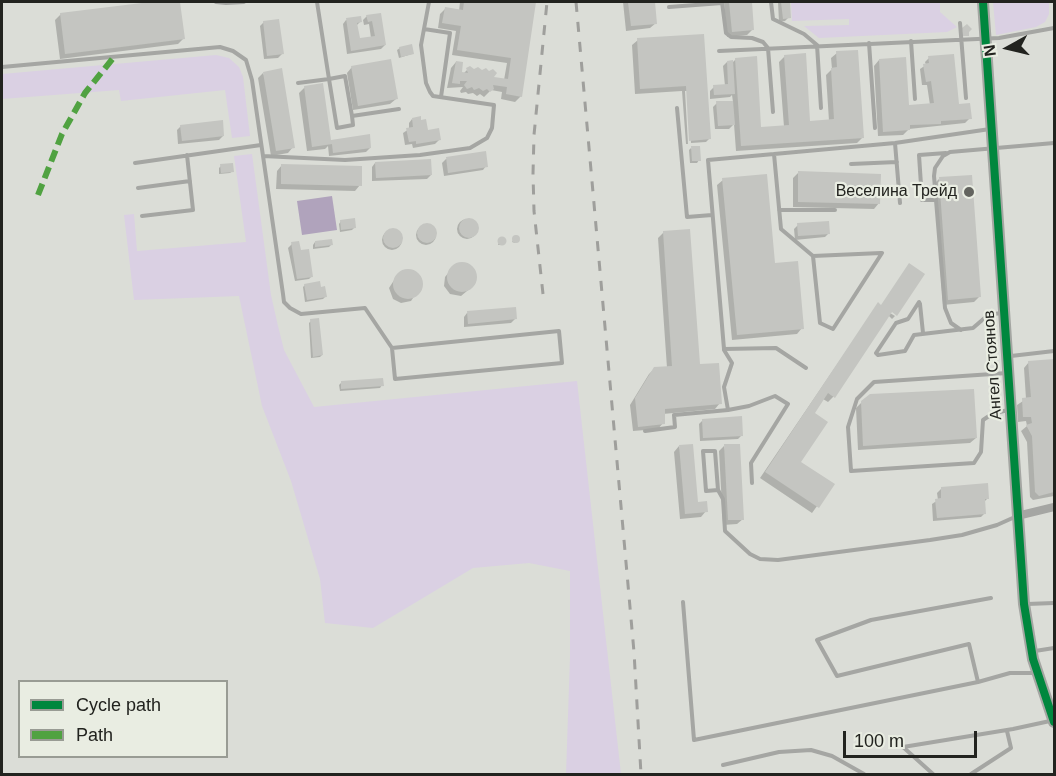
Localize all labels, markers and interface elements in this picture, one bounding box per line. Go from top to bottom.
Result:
north arrow [978,18,1038,78]
text: N [980,44,999,57]
place label: Веселина Трейд [836,182,957,202]
marker: Веселина Трейд [962,185,976,199]
street label: Ангел Стоянов [980,310,1006,420]
legend [18,680,228,758]
text: Cycle path [76,695,161,715]
scale bar [846,719,980,757]
text: Path [76,725,113,745]
text: 100 m [854,731,904,751]

